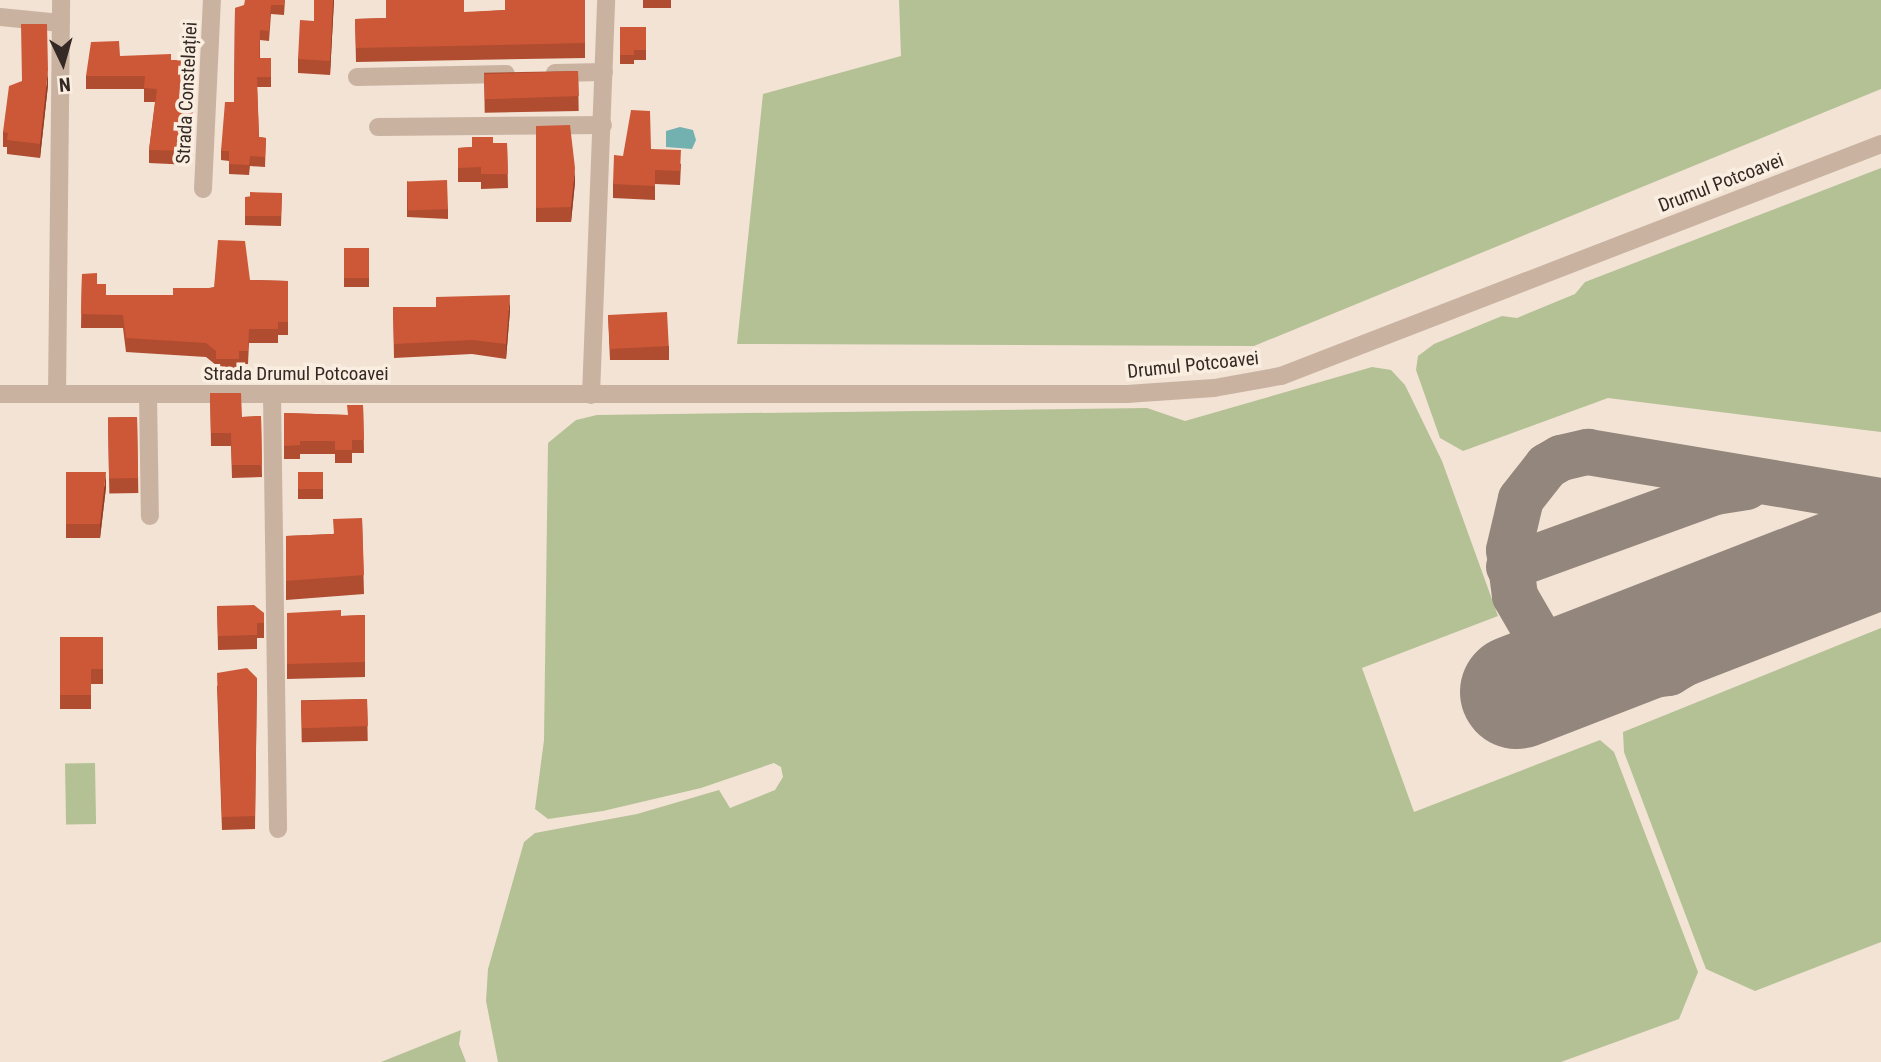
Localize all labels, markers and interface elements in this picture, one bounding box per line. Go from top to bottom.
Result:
street label: Strada Constelației [172,21,202,165]
north arrow [28,28,98,98]
text: N [58,72,72,96]
street label: Drumul Potcoavei [1655,149,1787,217]
street label: Drumul Potcoavei [1126,347,1260,383]
street label: Strada Drumul Potcoavei [203,363,389,385]

